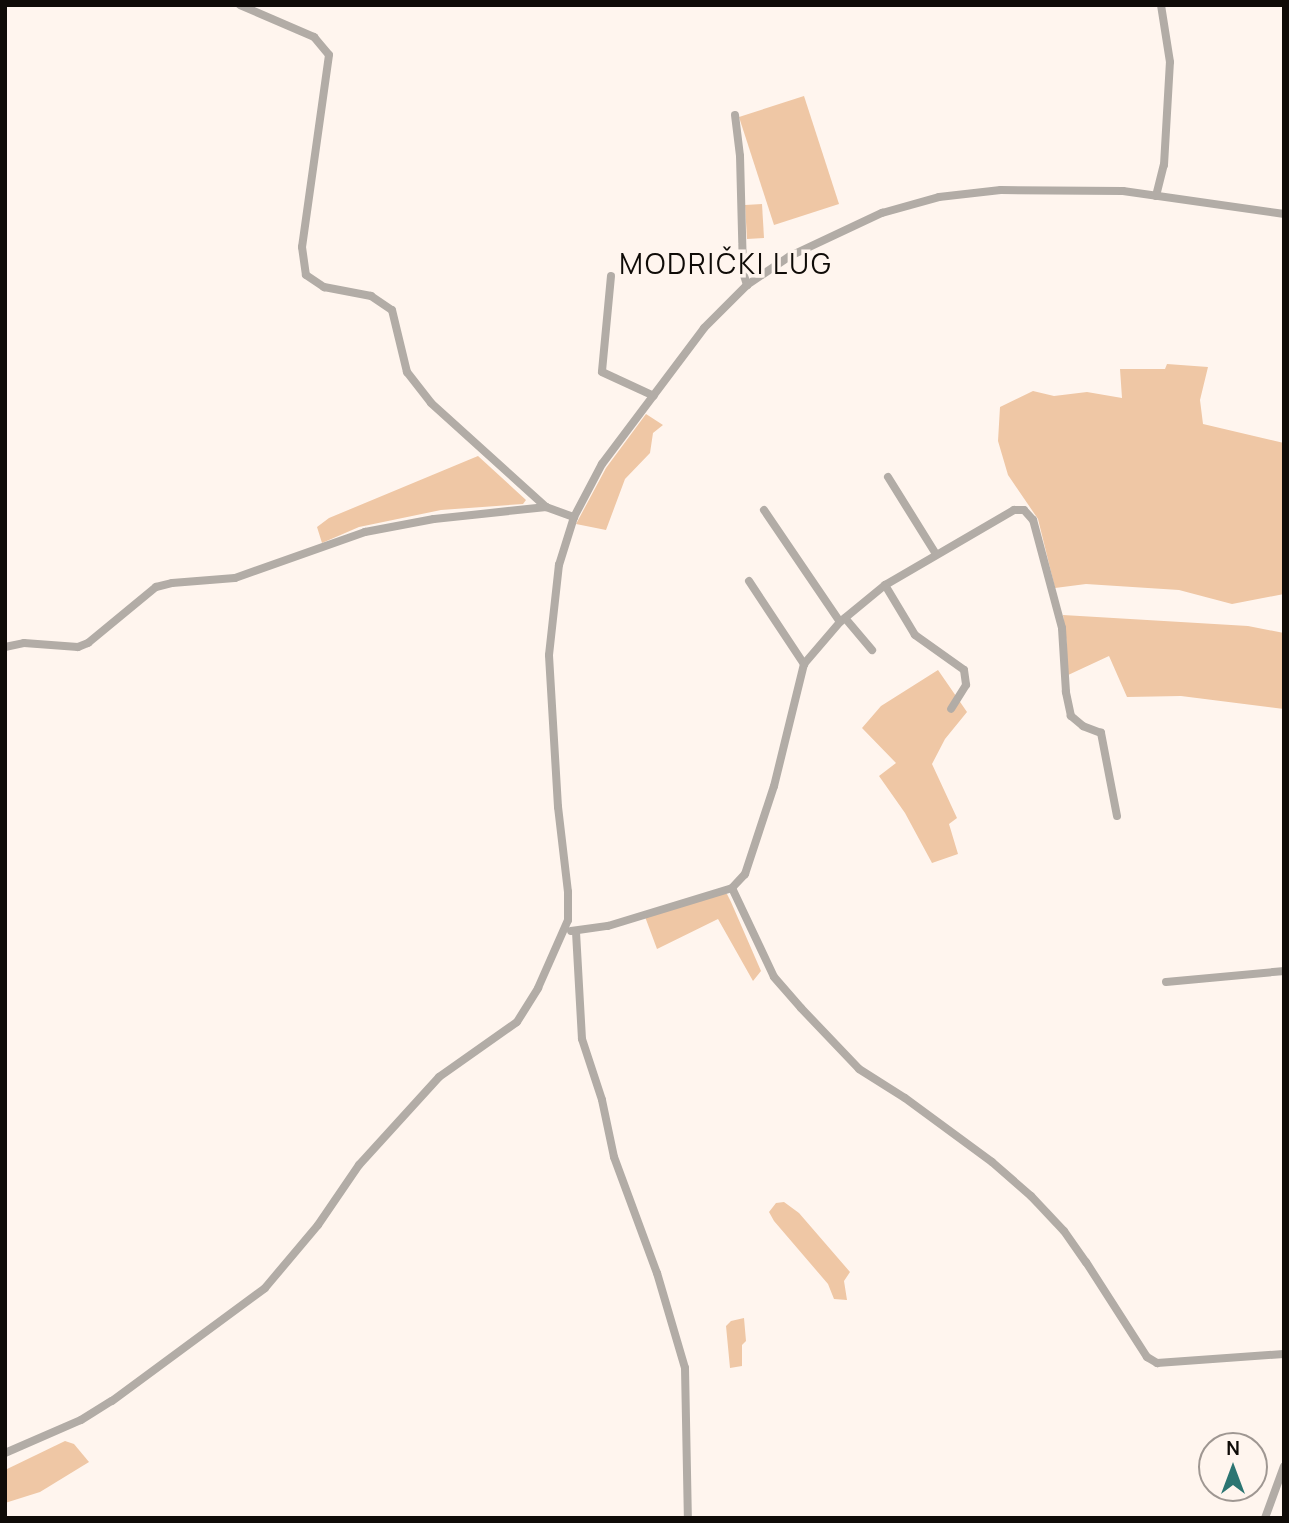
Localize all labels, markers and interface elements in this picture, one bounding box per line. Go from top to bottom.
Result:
district label: MODRIČKI LUG [621,246,831,280]
north arrow [1198,1432,1268,1502]
text: N [1226,1435,1240,1461]

